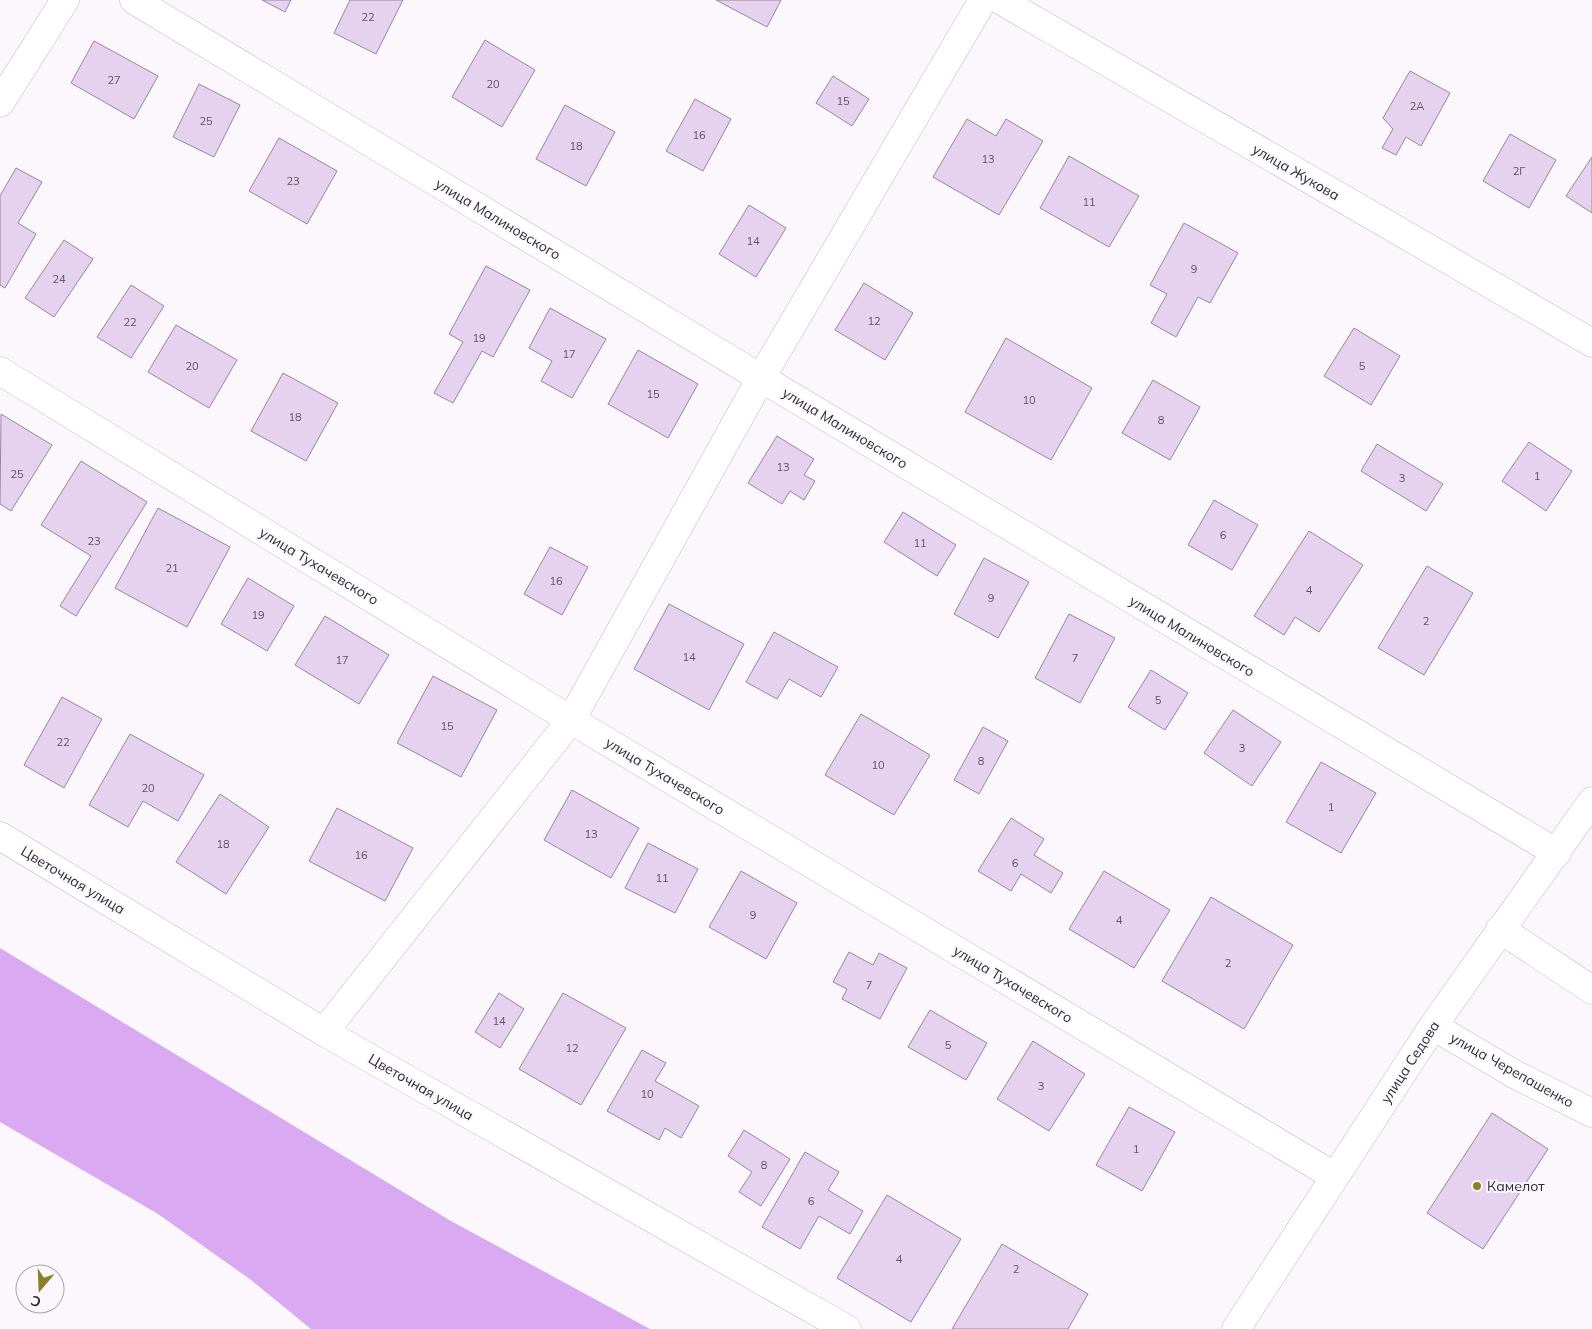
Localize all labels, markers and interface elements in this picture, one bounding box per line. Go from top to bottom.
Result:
house number: 22 [361,10,375,24]
house number: 27 [107,73,121,87]
house number: 20 [486,77,500,91]
house number: 15 [836,94,850,108]
house number: 2А [1410,99,1424,113]
house number: 25 [199,114,213,128]
house number: 16 [692,128,706,142]
house number: 18 [569,139,583,153]
street label: улица Жукова [1249,140,1343,204]
house number: 13 [981,152,995,166]
house number: 2Г [1513,164,1525,178]
house number: 23 [286,174,300,188]
street label: улица Малиновского [432,174,564,264]
house number: 11 [1082,195,1096,209]
house number: 14 [746,234,760,248]
house number: 9 [1191,262,1197,276]
house number: 24 [52,272,66,286]
house number: 12 [867,314,881,328]
house number: 22 [123,315,137,329]
house number: 19 [472,331,486,345]
house number: 17 [562,347,576,361]
house number: 20 [185,359,199,373]
house number: 5 [1359,359,1366,373]
street label: улица Малиновского [779,383,911,473]
house number: 15 [646,387,660,401]
house number: 10 [1022,393,1036,407]
house number: 18 [288,410,302,424]
house number: 8 [1158,413,1165,427]
house number: 13 [776,460,790,474]
house number: 25 [10,467,24,481]
house number: 1 [1534,469,1540,483]
house number: 3 [1399,471,1405,485]
street label: улица Тухачевского [256,523,382,609]
house number: 6 [1220,528,1227,542]
house number: 23 [87,534,101,548]
house number: 11 [913,536,927,550]
house number: 21 [165,561,179,575]
house number: 16 [549,574,563,588]
house number: 4 [1306,583,1313,597]
house number: 9 [988,591,994,605]
street label: улица Малиновского [1126,591,1258,681]
house number: 19 [251,608,265,622]
house number: 2 [1423,614,1430,628]
house number: 14 [682,650,696,664]
house number: 7 [1072,651,1078,665]
house number: 17 [335,653,349,667]
house number: 5 [1155,693,1162,707]
house number: 15 [440,719,454,733]
street label: улица Тухачевского [602,733,728,819]
house number: 22 [56,735,70,749]
house number: 3 [1239,741,1245,755]
house number: 8 [978,754,985,768]
house number: 10 [871,758,885,772]
house number: 20 [141,781,155,795]
house number: 1 [1328,800,1334,814]
house number: 13 [584,827,598,841]
house number: 18 [216,837,230,851]
street label: Цветочная улица [18,842,128,918]
house number: 16 [354,848,368,862]
house number: 6 [1012,856,1019,870]
house number: 11 [655,871,669,885]
house number: 9 [750,908,756,922]
house number: 4 [1116,913,1123,927]
street label: улица Тухачевского [950,941,1076,1027]
house number: 2 [1225,956,1232,970]
house number: 7 [866,978,872,992]
house number: 14 [492,1014,506,1028]
street label: улица Седова [1377,1017,1443,1107]
street label: улица Черепашенко [1447,1029,1577,1111]
house number: 5 [945,1038,952,1052]
house number: 12 [565,1041,579,1055]
street label: Цветочная улица [365,1050,477,1124]
house number: 3 [1038,1079,1044,1093]
house number: 10 [640,1087,654,1101]
house number: 1 [1133,1142,1139,1156]
house number: 8 [761,1158,768,1172]
place label: Камелот [1487,1177,1545,1195]
marker: Камелот [1471,1180,1483,1192]
house number: 6 [808,1194,815,1208]
house number: 4 [896,1252,903,1266]
house number: 2 [1013,1262,1020,1276]
north arrow [15,1264,65,1314]
text: С [28,1291,43,1311]

